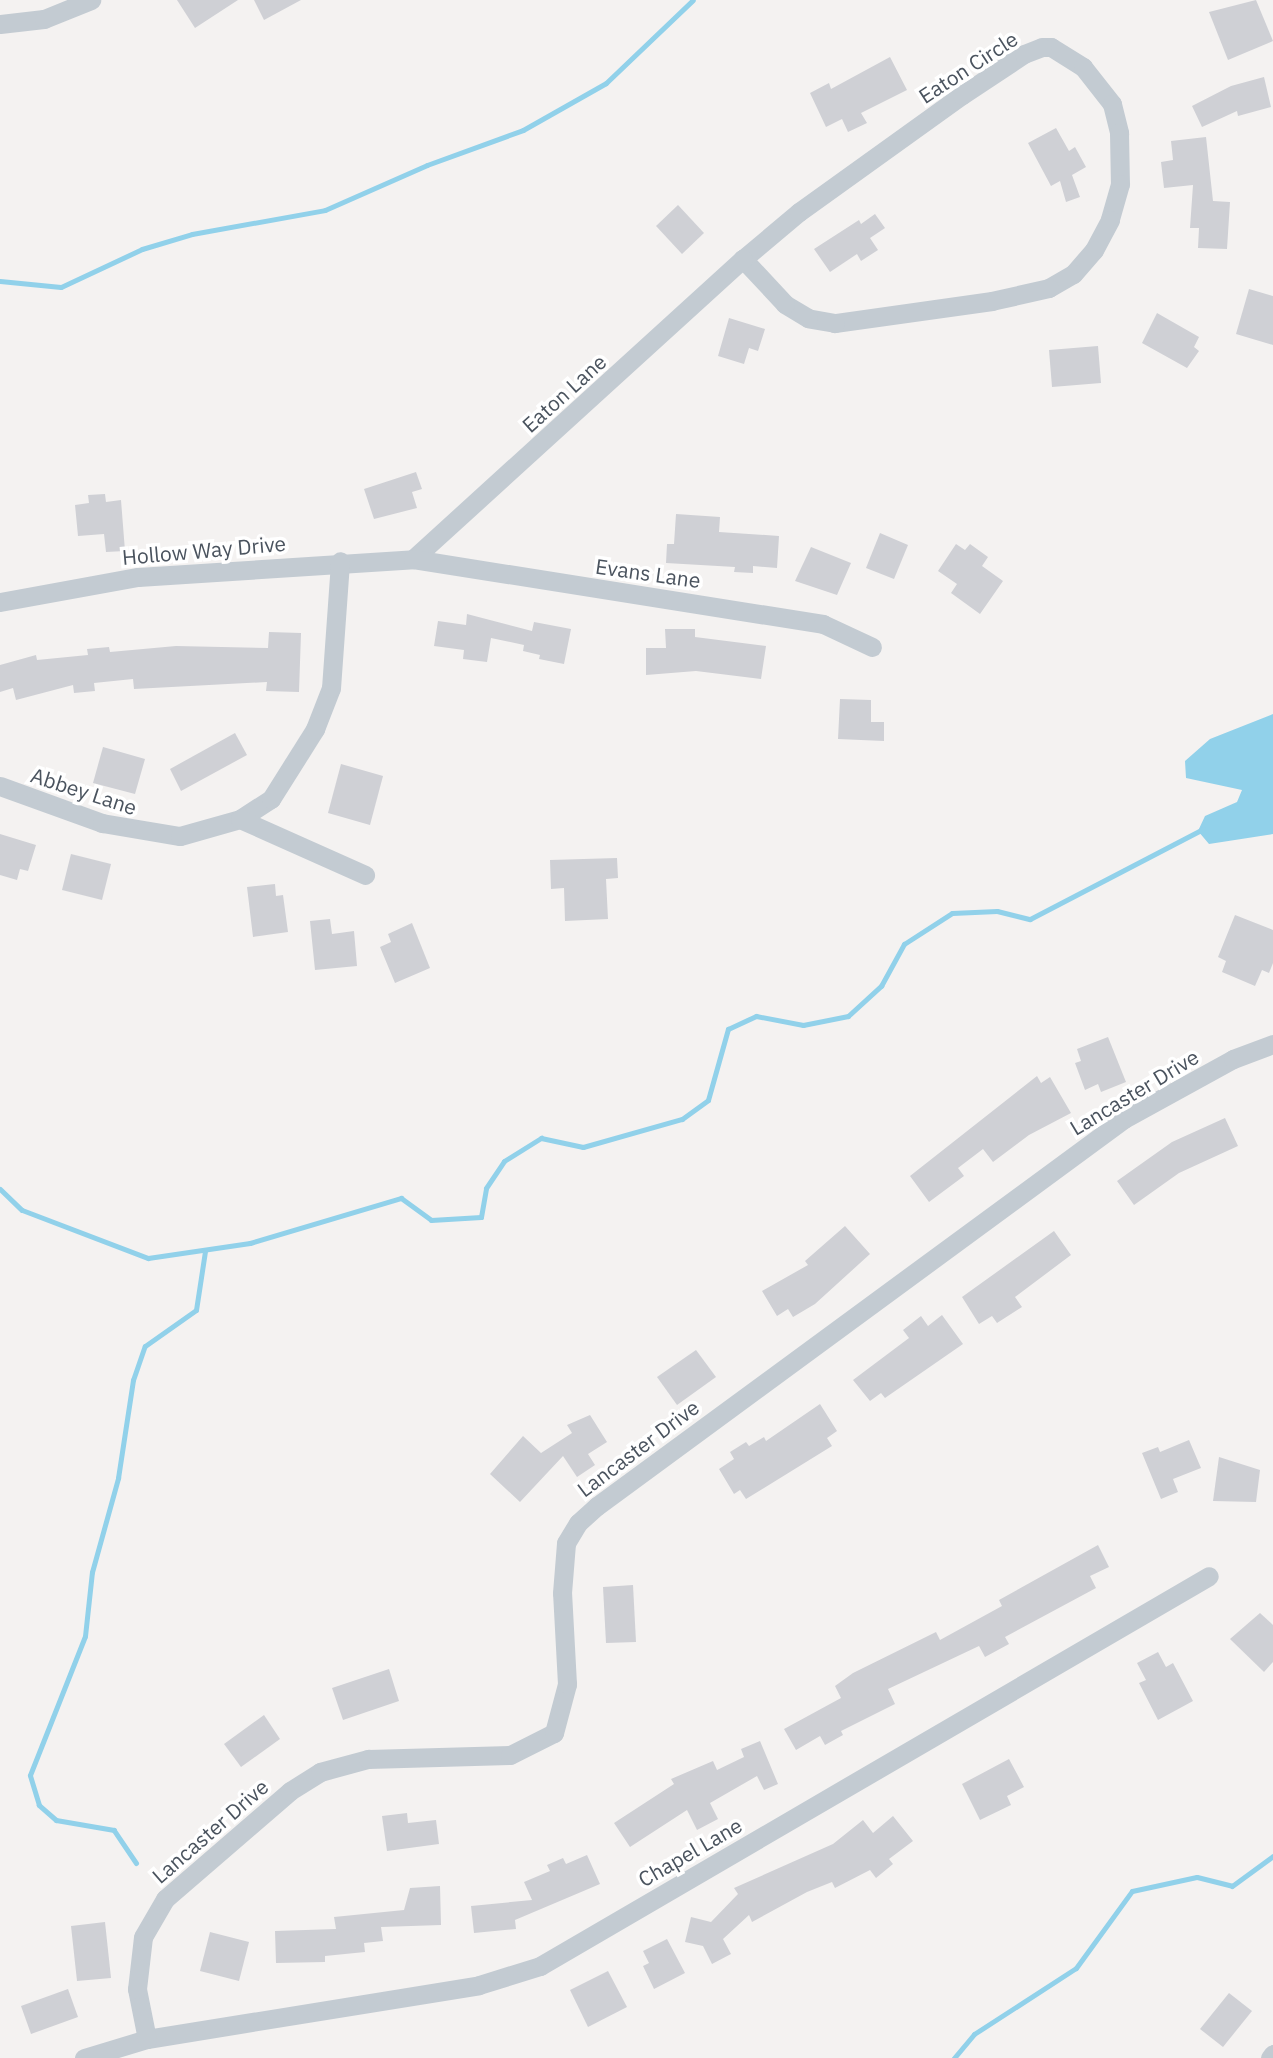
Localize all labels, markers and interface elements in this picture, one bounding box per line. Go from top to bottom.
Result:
street label: Eaton Circle [914,26,1022,108]
street label: Eaton Lane [517,349,611,437]
street label: Hollow Way Drive [121,530,287,570]
street label: Evans Lane [594,553,702,593]
street label: Abbey Lane [28,762,140,820]
street label: Lancaster Drive [1065,1044,1203,1140]
street label: Lancaster Drive [572,1394,704,1502]
street label: Lancaster Drive [147,1774,273,1888]
street label: Chapel Lane [634,1812,746,1892]

